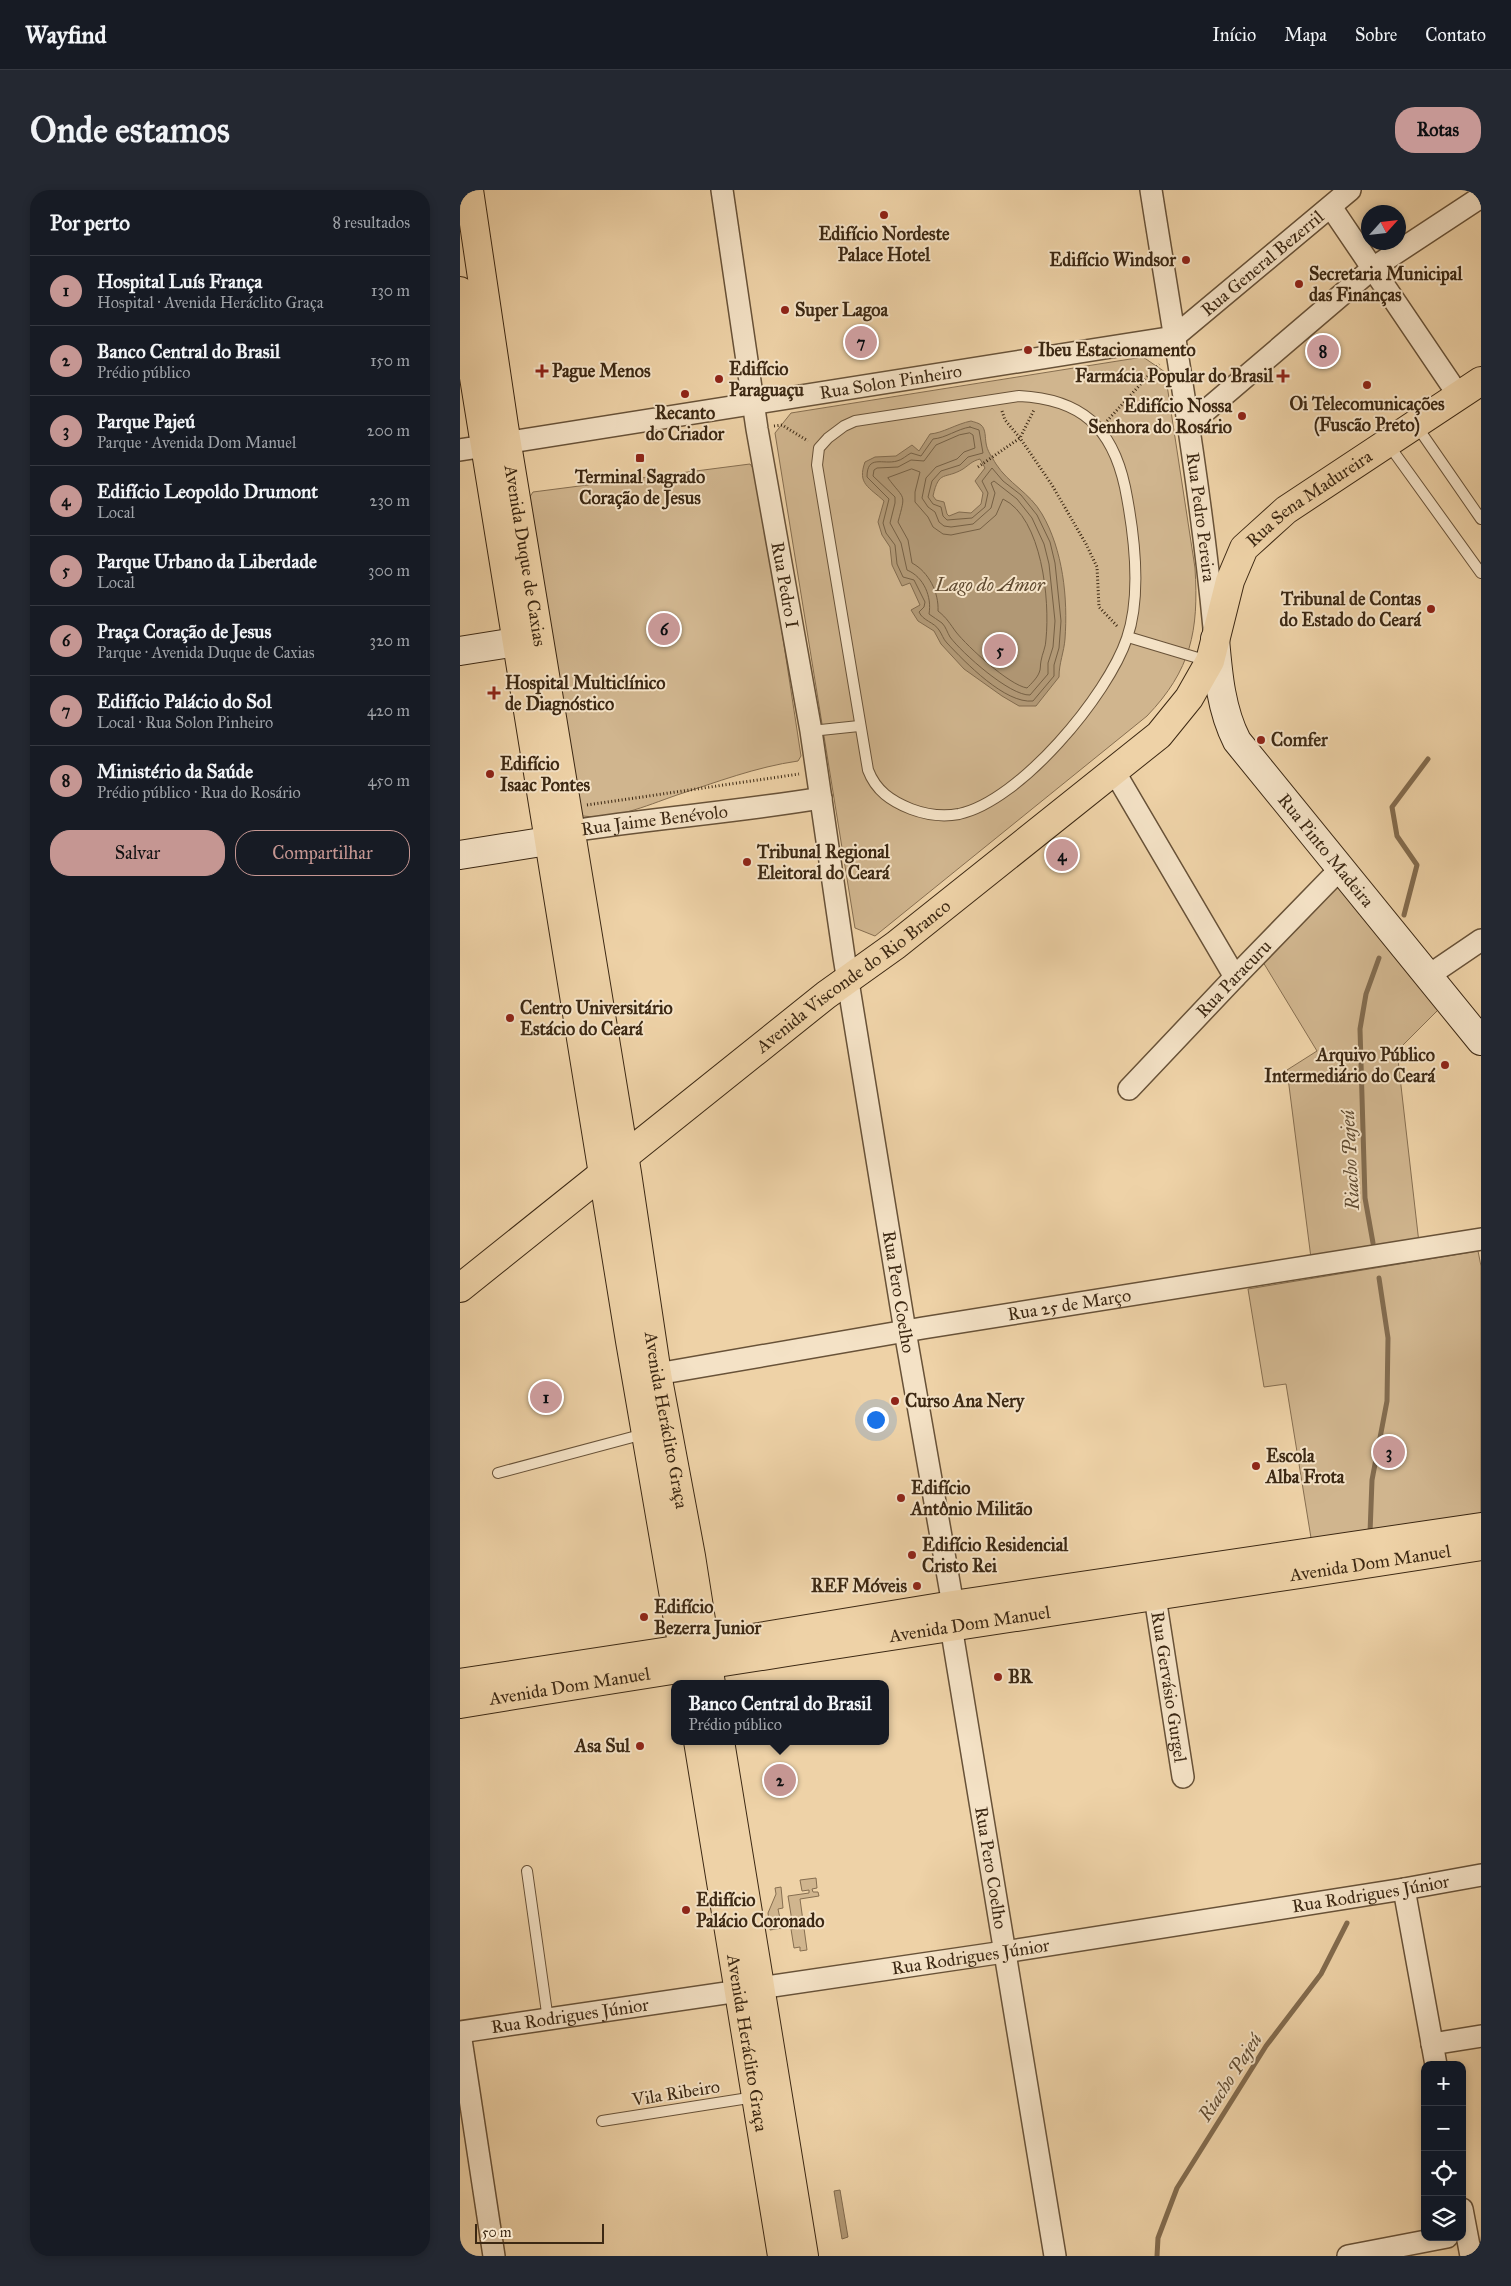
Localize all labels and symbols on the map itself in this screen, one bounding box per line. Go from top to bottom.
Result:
north arrow [1361,205,1406,250]
street label: Rua General Bezerril [1197,206,1328,321]
marker: Edifício Nordeste Palace Hotel [878,209,890,221]
place label: Edifício Nordeste Palace Hotel [818,223,950,266]
place label: Edifício Windsor [1049,249,1177,271]
marker: Edifício Windsor [1180,254,1192,266]
place label: Secretaria Municipal das Finanças [1309,263,1463,307]
marker: Secretaria Municipal das Finanças [1293,278,1305,290]
place label: Super Lagoa [795,299,889,322]
marker: Super Lagoa [779,304,791,316]
pin: 7 [845,323,877,361]
pin: 8 [1307,332,1339,370]
place label: Ibeu Estacionamento [1038,339,1196,361]
marker: Ibeu Estacionamento [1022,344,1034,356]
place label: Edifício Paraguaçu [729,358,804,402]
place label: Pague Menos [552,360,651,383]
street label: Rua Solon Pinheiro [818,360,964,404]
marker: Pague Menos [536,365,548,377]
place label: Farmácia Popular do Brasil [1075,365,1274,388]
marker: Farmácia Popular do Brasil [1277,370,1289,382]
marker: Edifício Paraguaçu [713,373,725,385]
marker: Oi Telecomunicações (Fuscão Preto) [1361,379,1373,391]
marker: Recanto do Criador [679,388,691,400]
place label: Oi Telecomunicações (Fuscão Preto) [1289,393,1445,437]
place label: Edifício Nossa Senhora do Rosário [1088,395,1232,438]
place label: Recanto do Criador [646,402,726,445]
marker: Edifício Nossa Senhora do Rosário [1236,410,1248,422]
street label: Rua Sena Madureira [1242,445,1377,552]
street label: Rua Pedro Pereira [1182,451,1220,584]
marker: Terminal Sagrado Coração de Jesus [634,452,646,464]
street label: Avenida Duque de Caxias [499,462,551,648]
place label: Terminal Sagrado Coração de Jesus [574,466,705,510]
street label: Rua Pedro I [766,540,803,630]
water label: Lago do Amor [934,573,1046,596]
place label: Tribunal de Contas do Estado do Ceará [1279,588,1421,631]
marker: Tribunal de Contas do Estado do Ceará [1425,603,1437,615]
pin: 6 [648,610,680,648]
pin: 5 [984,631,1016,669]
place label: Hospital Multiclínico de Diagnóstico [505,672,666,716]
marker: Hospital Multiclínico de Diagnóstico [487,686,501,700]
place label: Comfer [1271,729,1329,751]
marker: Comfer [1255,734,1267,746]
place label: Edifício Isaac Pontes [500,753,590,796]
marker: Edifício Isaac Pontes [484,768,496,780]
street label: Rua Pinto Madeira [1273,789,1379,912]
street label: Rua Jaime Benévolo [579,800,729,840]
pin: 4 [1046,836,1078,874]
place label: Tribunal Regional Eleitoral do Ceará [756,841,891,884]
marker: Tribunal Regional Eleitoral do Ceará [741,856,753,868]
street label: Avenida Visconde do Rio Branco [751,895,955,1058]
street label: Rua Paracuru [1191,935,1276,1022]
place label: Centro Universitário Estácio do Ceará [520,997,673,1040]
marker: Centro Universitário Estácio do Ceará [504,1012,516,1024]
place label: Arquivo Público Intermediário do Ceará [1264,1044,1435,1087]
marker: Arquivo Público Intermediário do Ceará [1439,1059,1451,1071]
water label: Riacho Pajeú [1336,1108,1364,1212]
street label: Rua Pero Coelho [878,1229,920,1355]
street label: Rua 25 de Março [1006,1284,1133,1325]
street label: Avenida Heráclito Graça [640,1329,693,1511]
pin: 1 [530,1378,562,1416]
place label: Curso Ana Nery [905,1390,1026,1413]
marker: Curso Ana Nery [889,1395,901,1407]
your location [863,1407,889,1433]
pin: 3 [1373,1433,1405,1471]
place label: Escola Alba Frota [1265,1445,1345,1488]
marker: Escola Alba Frota [1250,1460,1262,1472]
place label: Edifício Antônio Militão [910,1477,1032,1520]
marker: Edifício Antônio Militão [895,1492,907,1504]
place label: Edifício Residencial Cristo Rei [922,1534,1069,1577]
street label: Avenida Dom Manuel [1287,1540,1452,1586]
marker: Edifício Residencial Cristo Rei [906,1549,918,1561]
place label: REF Móveis [811,1575,907,1597]
marker: REF Móveis [911,1580,923,1592]
place label: Edifício Bezerra Junior [654,1596,762,1640]
street label: Avenida Dom Manuel [887,1601,1052,1647]
street label: Rua Gervásio Gurgel [1146,1610,1192,1764]
marker: Edifício Bezerra Junior [638,1611,650,1623]
street label: Avenida Dom Manuel [487,1663,652,1710]
place label: BR [1008,1666,1034,1688]
marker: BR [992,1671,1004,1683]
place label: Asa Sul [574,1735,631,1757]
marker: Asa Sul [634,1740,646,1752]
pin: 2 [764,1761,796,1799]
street label: Rua Pero Coelho [970,1805,1012,1931]
street label: Rua Rodrigues Júnior [1290,1870,1451,1918]
place label: Edifício Palácio Coronado [696,1889,824,1932]
marker: Edifício Palácio Coronado [680,1904,692,1916]
street label: Rua Rodrigues Júnior [890,1934,1051,1979]
street label: Avenida Heráclito Graça [722,1952,773,2134]
street label: Rua Rodrigues Júnior [489,1993,650,2038]
water label: Riacho Pajeú [1193,2028,1267,2126]
street label: Vila Ribeiro [630,2075,721,2111]
scale bar [475,2221,604,2244]

